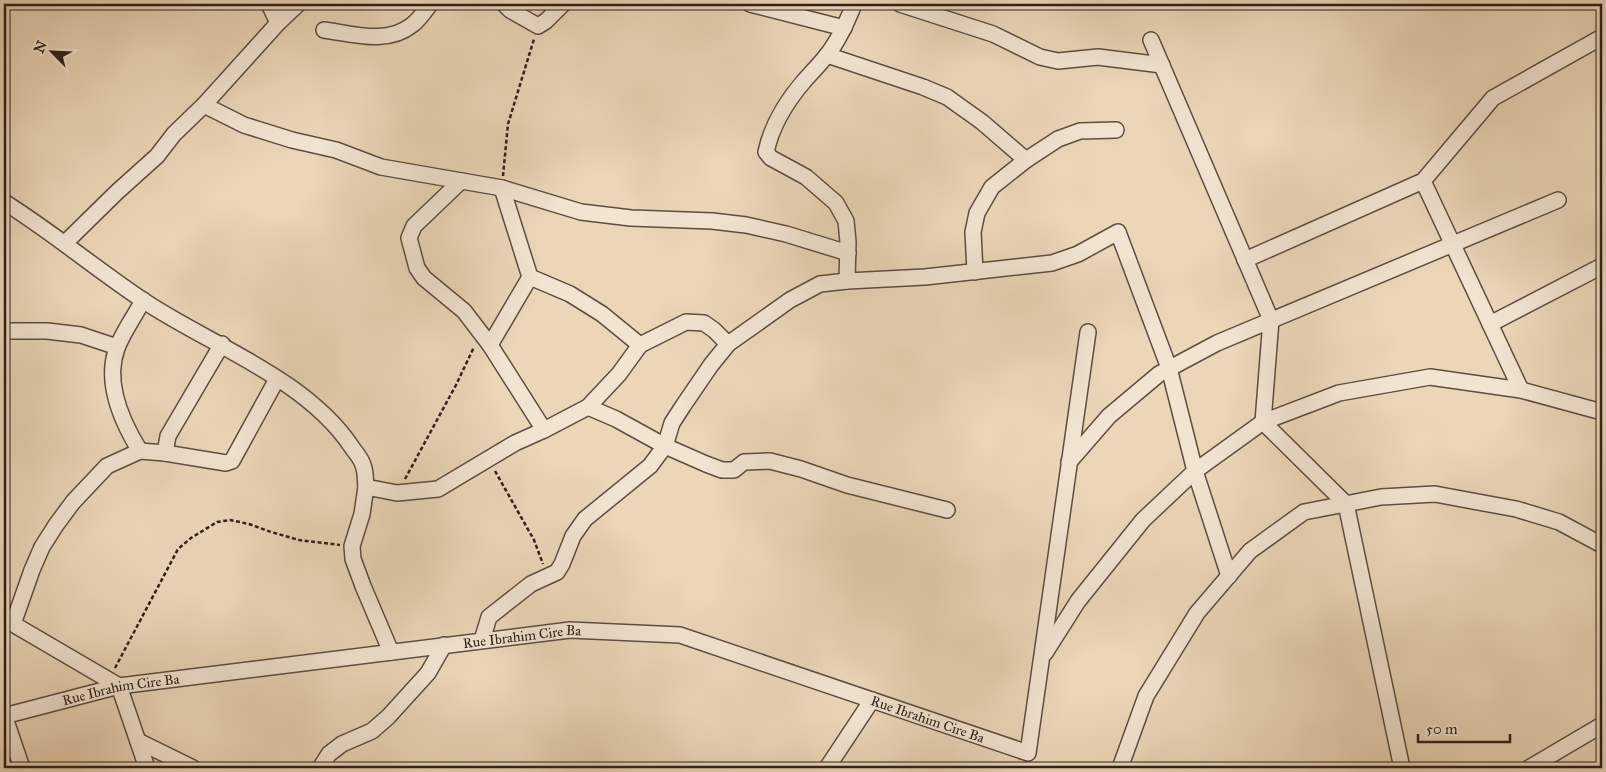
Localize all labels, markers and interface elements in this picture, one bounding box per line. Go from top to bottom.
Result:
north arrow [28,28,78,78]
text: N [30,38,51,56]
street label: Rue Ibrahim Cire Ba [462,621,582,652]
street label: Rue Ibrahim Cire Ba [60,670,180,709]
street label: Rue Ibrahim Cire Ba [869,692,987,746]
scale bar [1418,712,1511,744]
text: 50 m [1426,720,1458,738]

